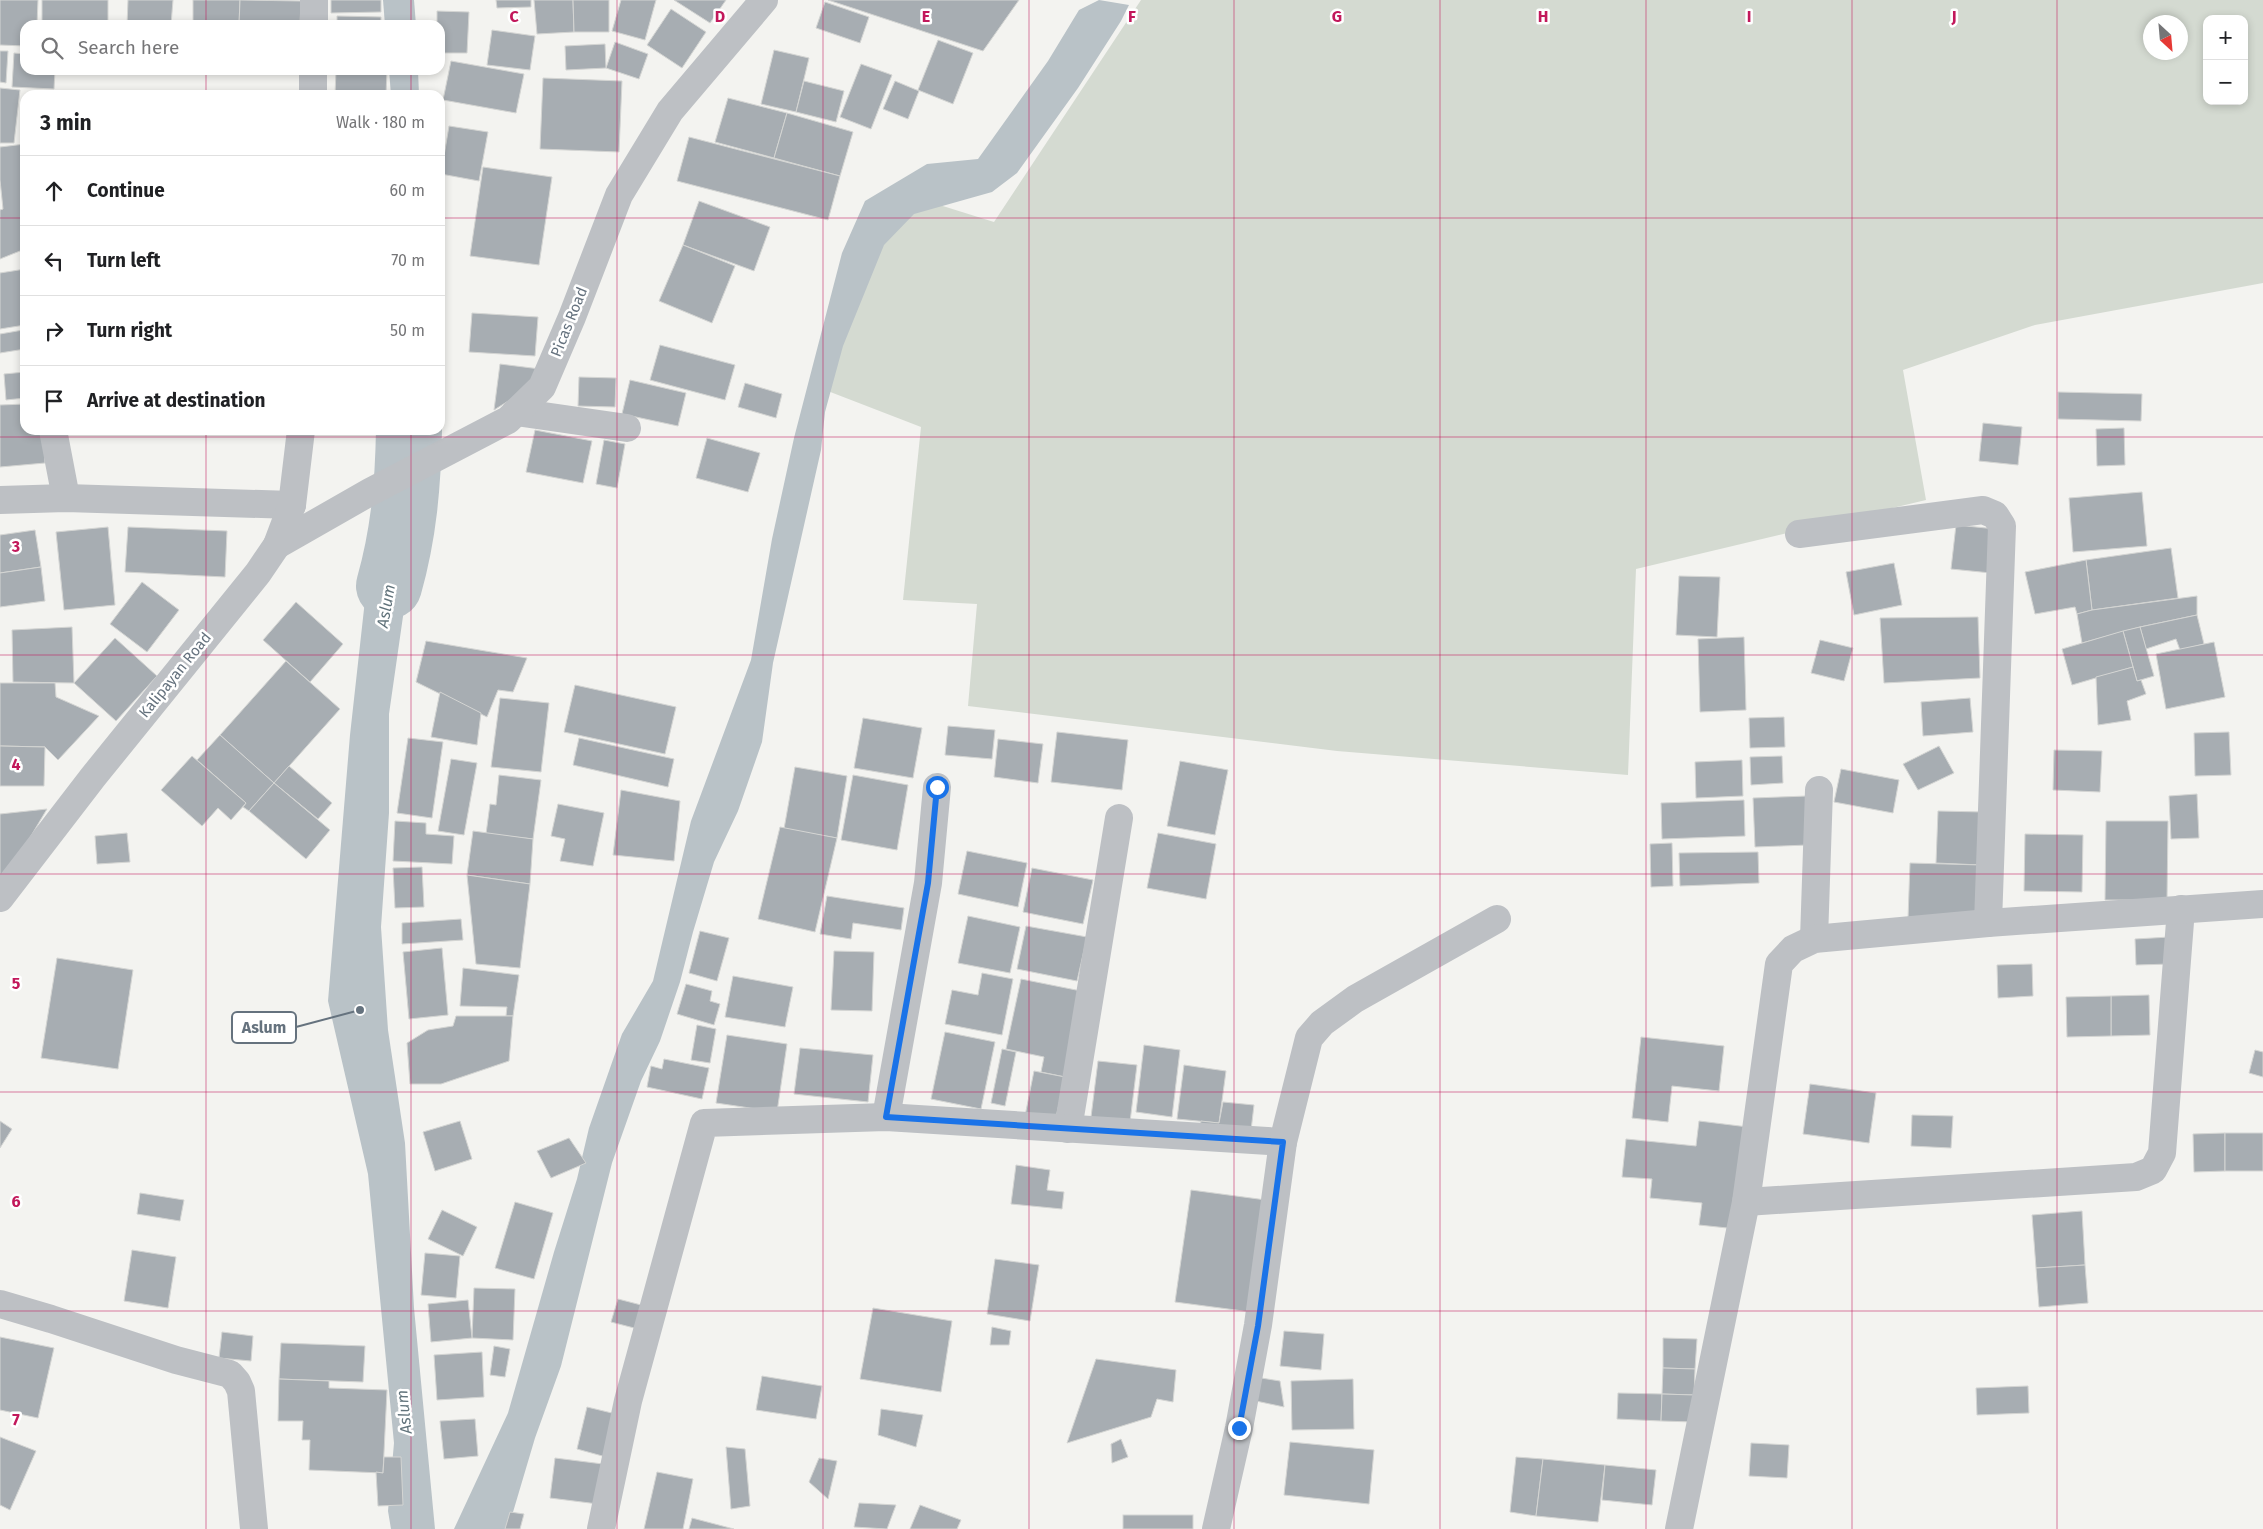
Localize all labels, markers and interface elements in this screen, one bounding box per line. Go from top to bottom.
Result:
text: C [509,7,519,26]
text: D [715,7,725,26]
text: E [922,7,930,26]
text: F [1128,7,1136,26]
text: G [1332,7,1342,26]
text: H [1538,7,1548,26]
text: I [1747,7,1751,26]
text: J [1950,7,1957,26]
north arrow [2143,15,2188,60]
map controls [2203,15,2248,105]
button: + [2203,15,2248,60]
search box [20,20,445,75]
icon: search [38,34,66,62]
text: Search here [78,36,179,59]
button: − [2203,60,2248,105]
text: 3 min [40,110,92,136]
text: Walk · 180 m [336,113,425,132]
icon: ahead [40,177,68,205]
text: Continue [87,179,165,202]
text: 60 m [390,181,425,200]
icon: left [40,247,68,275]
text: Turn left [87,249,161,272]
text: 70 m [391,251,425,270]
street label: Picas Road [547,285,591,359]
icon: right [40,317,68,345]
text: Turn right [87,319,172,342]
text: 50 m [390,321,425,340]
icon: arrive [40,387,68,415]
text: Arrive at destination [87,389,266,412]
text: 3 [11,537,20,556]
water label: Aslum [373,583,399,630]
street label: Kalipayan Road [135,629,215,721]
text: 4 [11,755,21,774]
route start [926,776,949,799]
text: 5 [12,974,21,993]
callout: Aslum [232,1012,296,1043]
text: Aslum [241,1018,286,1037]
text: 6 [11,1192,21,1211]
water label: Aslum [392,1389,416,1436]
text: 7 [12,1410,20,1429]
route end [1228,1417,1251,1440]

